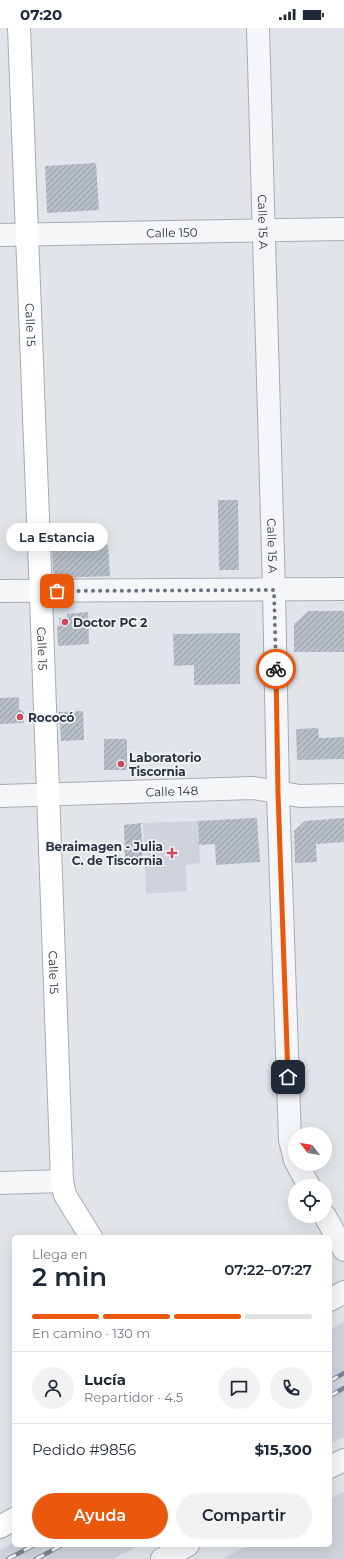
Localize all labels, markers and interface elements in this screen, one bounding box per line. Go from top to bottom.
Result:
text: 07:20 [20,5,62,24]
street label: Calle 15 A [255,194,272,250]
street label: Calle 150 [146,224,198,240]
street label: Calle 15 [23,303,39,347]
street label: Calle 15 A [264,518,281,574]
callout: La Estancia [6,523,108,551]
text: La Estancia [19,529,95,545]
pin [40,574,74,608]
icon: bag [46,580,68,602]
place label: Doctor PC 2 [73,615,147,630]
marker: Doctor PC 2 [60,617,70,627]
street label: Calle 15 [35,627,51,671]
courier [256,649,296,689]
icon: bike [265,658,287,680]
place label: Rococó [28,710,75,725]
marker: Rococó [15,712,25,722]
place label: Laboratorio Tiscornia [129,750,202,779]
marker: Laboratorio Tiscornia [116,759,126,769]
street label: Calle 148 [145,782,199,799]
place label: Beraimagen - Julia C. de Tiscornia [45,839,163,868]
marker: Beraimagen - Julia C. de Tiscornia [166,847,178,859]
street label: Calle 15 [46,950,62,995]
pin [271,1060,305,1094]
icon: home [277,1066,299,1088]
north arrow [288,1127,332,1171]
map controls [288,1127,332,1223]
button: locate [288,1179,332,1223]
text: Llega en [32,1246,88,1262]
text: 07:22–07:27 [224,1260,312,1279]
text: 2 min [32,1261,107,1293]
text: En camino · 130 m [32,1325,150,1341]
button: person [32,1367,74,1409]
button: chat [218,1367,260,1409]
button: phone [270,1367,312,1409]
text: Lucía [84,1370,126,1389]
text: Repartidor · 4.5 [84,1389,183,1405]
text: Pedido #9856 [32,1440,136,1459]
text: $15,300 [254,1440,312,1459]
button: Ayuda [32,1493,168,1539]
button: Compartir [176,1493,312,1539]

